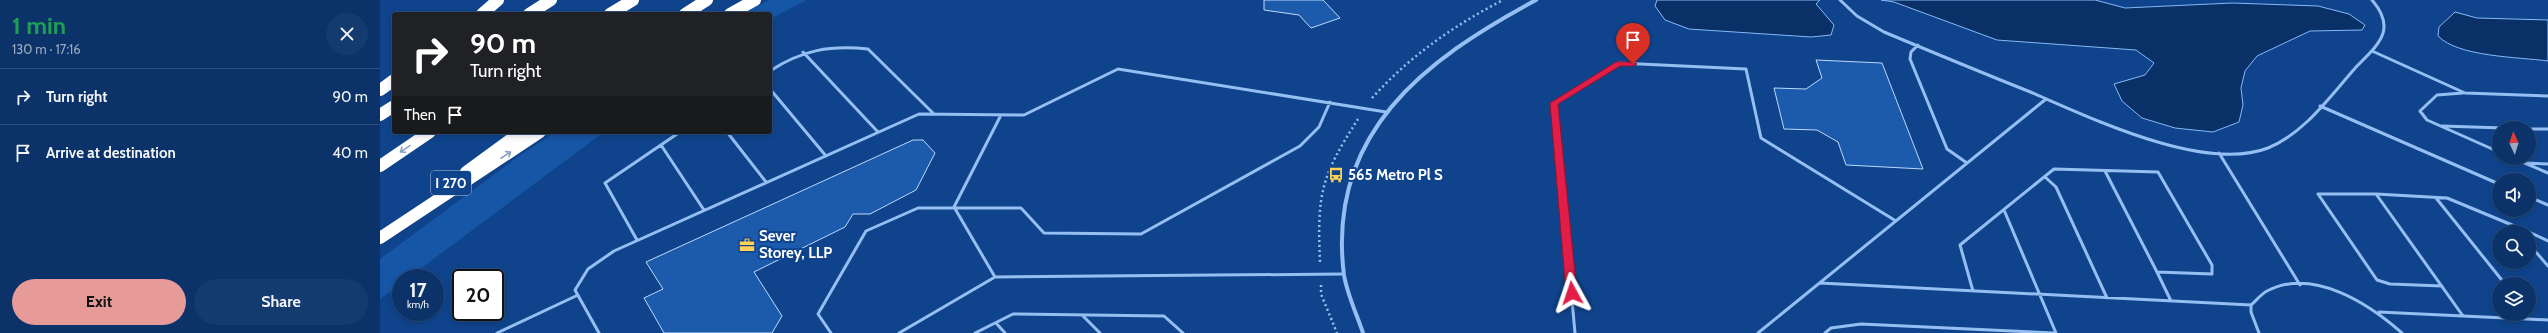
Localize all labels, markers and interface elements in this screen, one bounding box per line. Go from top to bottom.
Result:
text: 1 min [12,11,66,40]
button: close [326,13,368,55]
pin [1616,23,1650,64]
text: 90 m [470,26,536,60]
icon: right [404,28,456,80]
icon: arrive [1622,29,1644,51]
text: 130 m · 17:16 [12,41,81,57]
text: Turn right [470,60,541,82]
icon: right [12,86,34,108]
text: Turn right [46,88,107,106]
text: 90 m [332,88,368,106]
icon: arrive [444,104,466,126]
text: Then [404,106,436,124]
north arrow [2492,121,2536,165]
map controls [2492,121,2536,321]
icon: arrive [12,142,34,164]
text: Arrive at destination [46,144,176,162]
text: 40 m [332,144,368,162]
one-way arrow [400,145,411,153]
one-way arrow [500,151,511,159]
bus stop icon: 565 Metro Pl S [1327,166,1345,184]
place label: 565 Metro Pl S [1348,166,1443,184]
road number: I 270 [431,171,471,195]
button: sound [2492,173,2536,217]
button: search [2492,225,2536,269]
place label: Sever Storey, LLP [759,227,832,262]
office icon: Sever Storey, LLP [738,236,756,254]
speed limit sign: 20 [452,269,504,321]
position arrow [1551,272,1593,314]
button: layers [2492,277,2536,321]
text: 17 [409,278,427,302]
button: Exit [12,279,186,325]
button: Share [194,279,368,325]
text: km/h [407,298,429,311]

